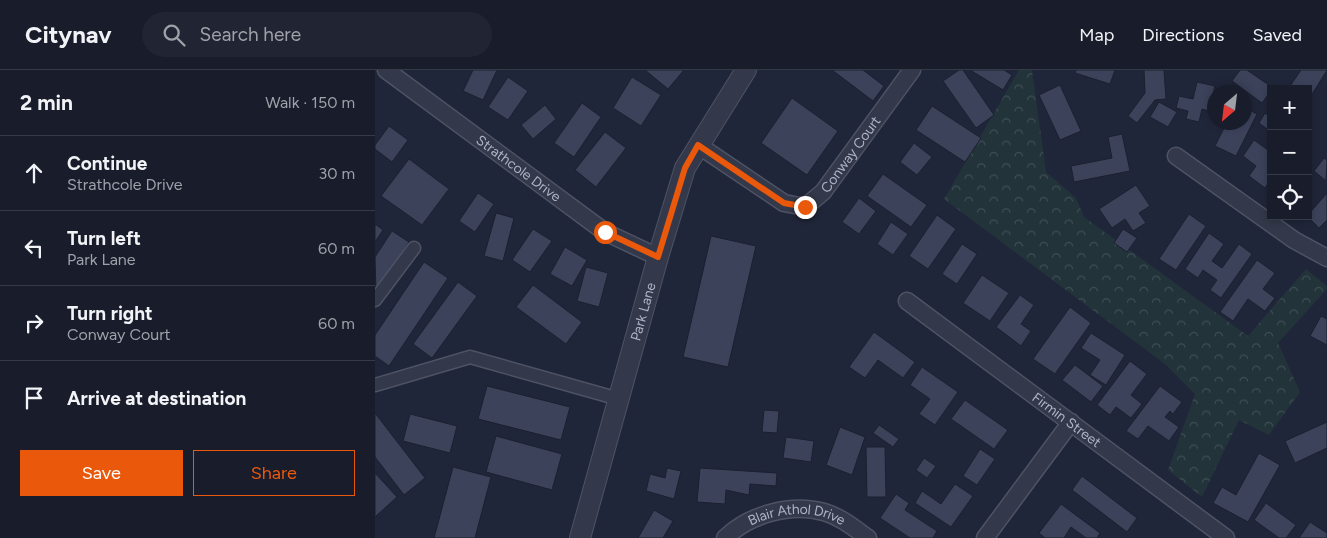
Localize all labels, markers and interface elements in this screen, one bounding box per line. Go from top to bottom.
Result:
search box [142,12,492,57]
text: Citynav [25,20,112,49]
icon: search [160,21,188,49]
text: Search here [200,23,301,46]
text: Map [1079,24,1114,46]
text: Directions [1142,24,1224,46]
text: Saved [1252,24,1302,46]
north arrow [1207,85,1252,130]
map controls [1267,85,1312,220]
button: + [1267,85,1312,130]
text: 2 min [20,90,73,115]
text: Walk · 150 m [265,93,355,112]
street label: Conway Court [817,113,884,196]
button: − [1267,130,1312,175]
street label: Strathcole Drive [473,131,565,205]
text: Continue [67,152,147,175]
icon: ahead [20,159,48,187]
text: 30 m [318,164,355,183]
text: Strathcole Drive [67,175,183,194]
button: locate [1267,175,1312,220]
route end [794,196,817,219]
route start [594,221,617,244]
text: Turn left [67,227,141,250]
icon: left [20,234,48,262]
text: 60 m [318,239,355,258]
text: Park Lane [67,250,136,269]
street label: Park Lane [627,280,659,343]
text: Turn right [67,302,153,325]
icon: right [20,309,48,337]
text: 60 m [318,314,355,333]
text: Conway Court [67,325,171,344]
icon: arrive [20,384,48,412]
text: Arrive at destination [67,387,246,410]
street label: Firmin Street [1029,389,1104,451]
button: Save [20,450,183,496]
button: Share [193,450,355,496]
text: Blair Athol Drive [745,500,849,529]
street label: Blair Athol Drive [747,517,847,533]

